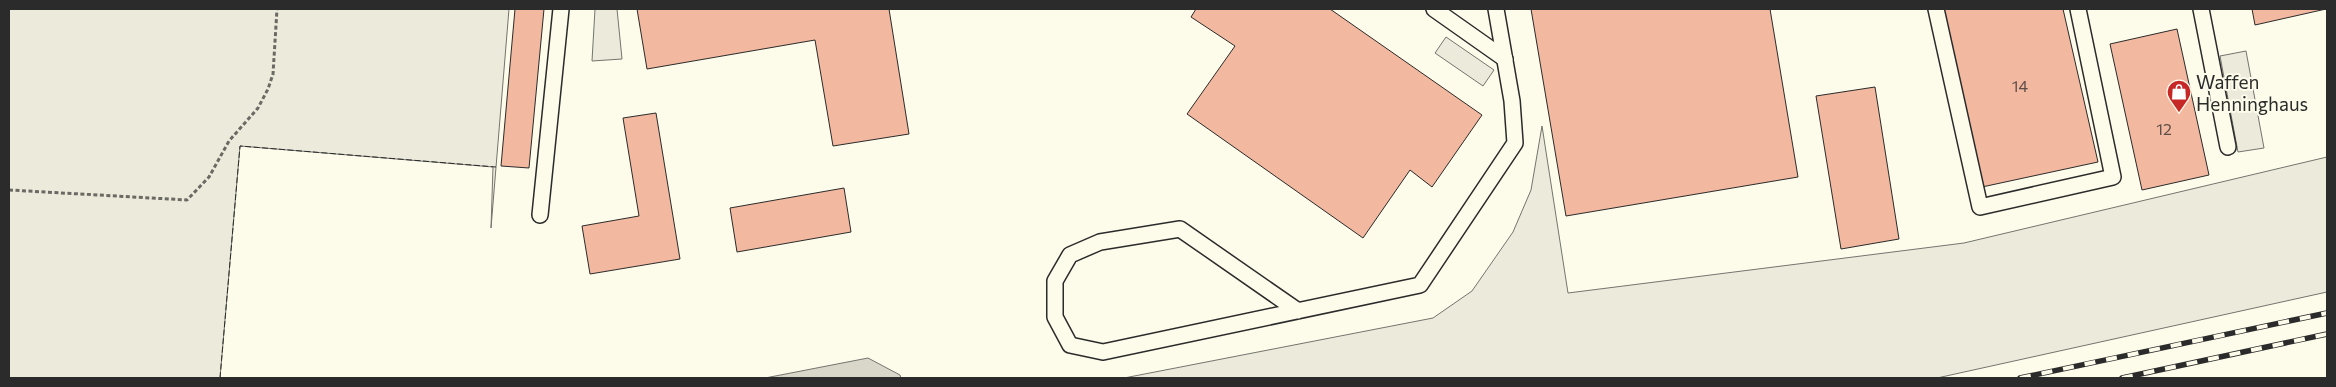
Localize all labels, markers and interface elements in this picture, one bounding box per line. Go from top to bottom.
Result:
place label: Waffen Henninghaus [2196,70,2308,115]
house number: 14 [2012,76,2029,95]
shop icon: Waffen Henninghaus [2166,79,2192,113]
house number: 12 [2156,119,2172,138]

